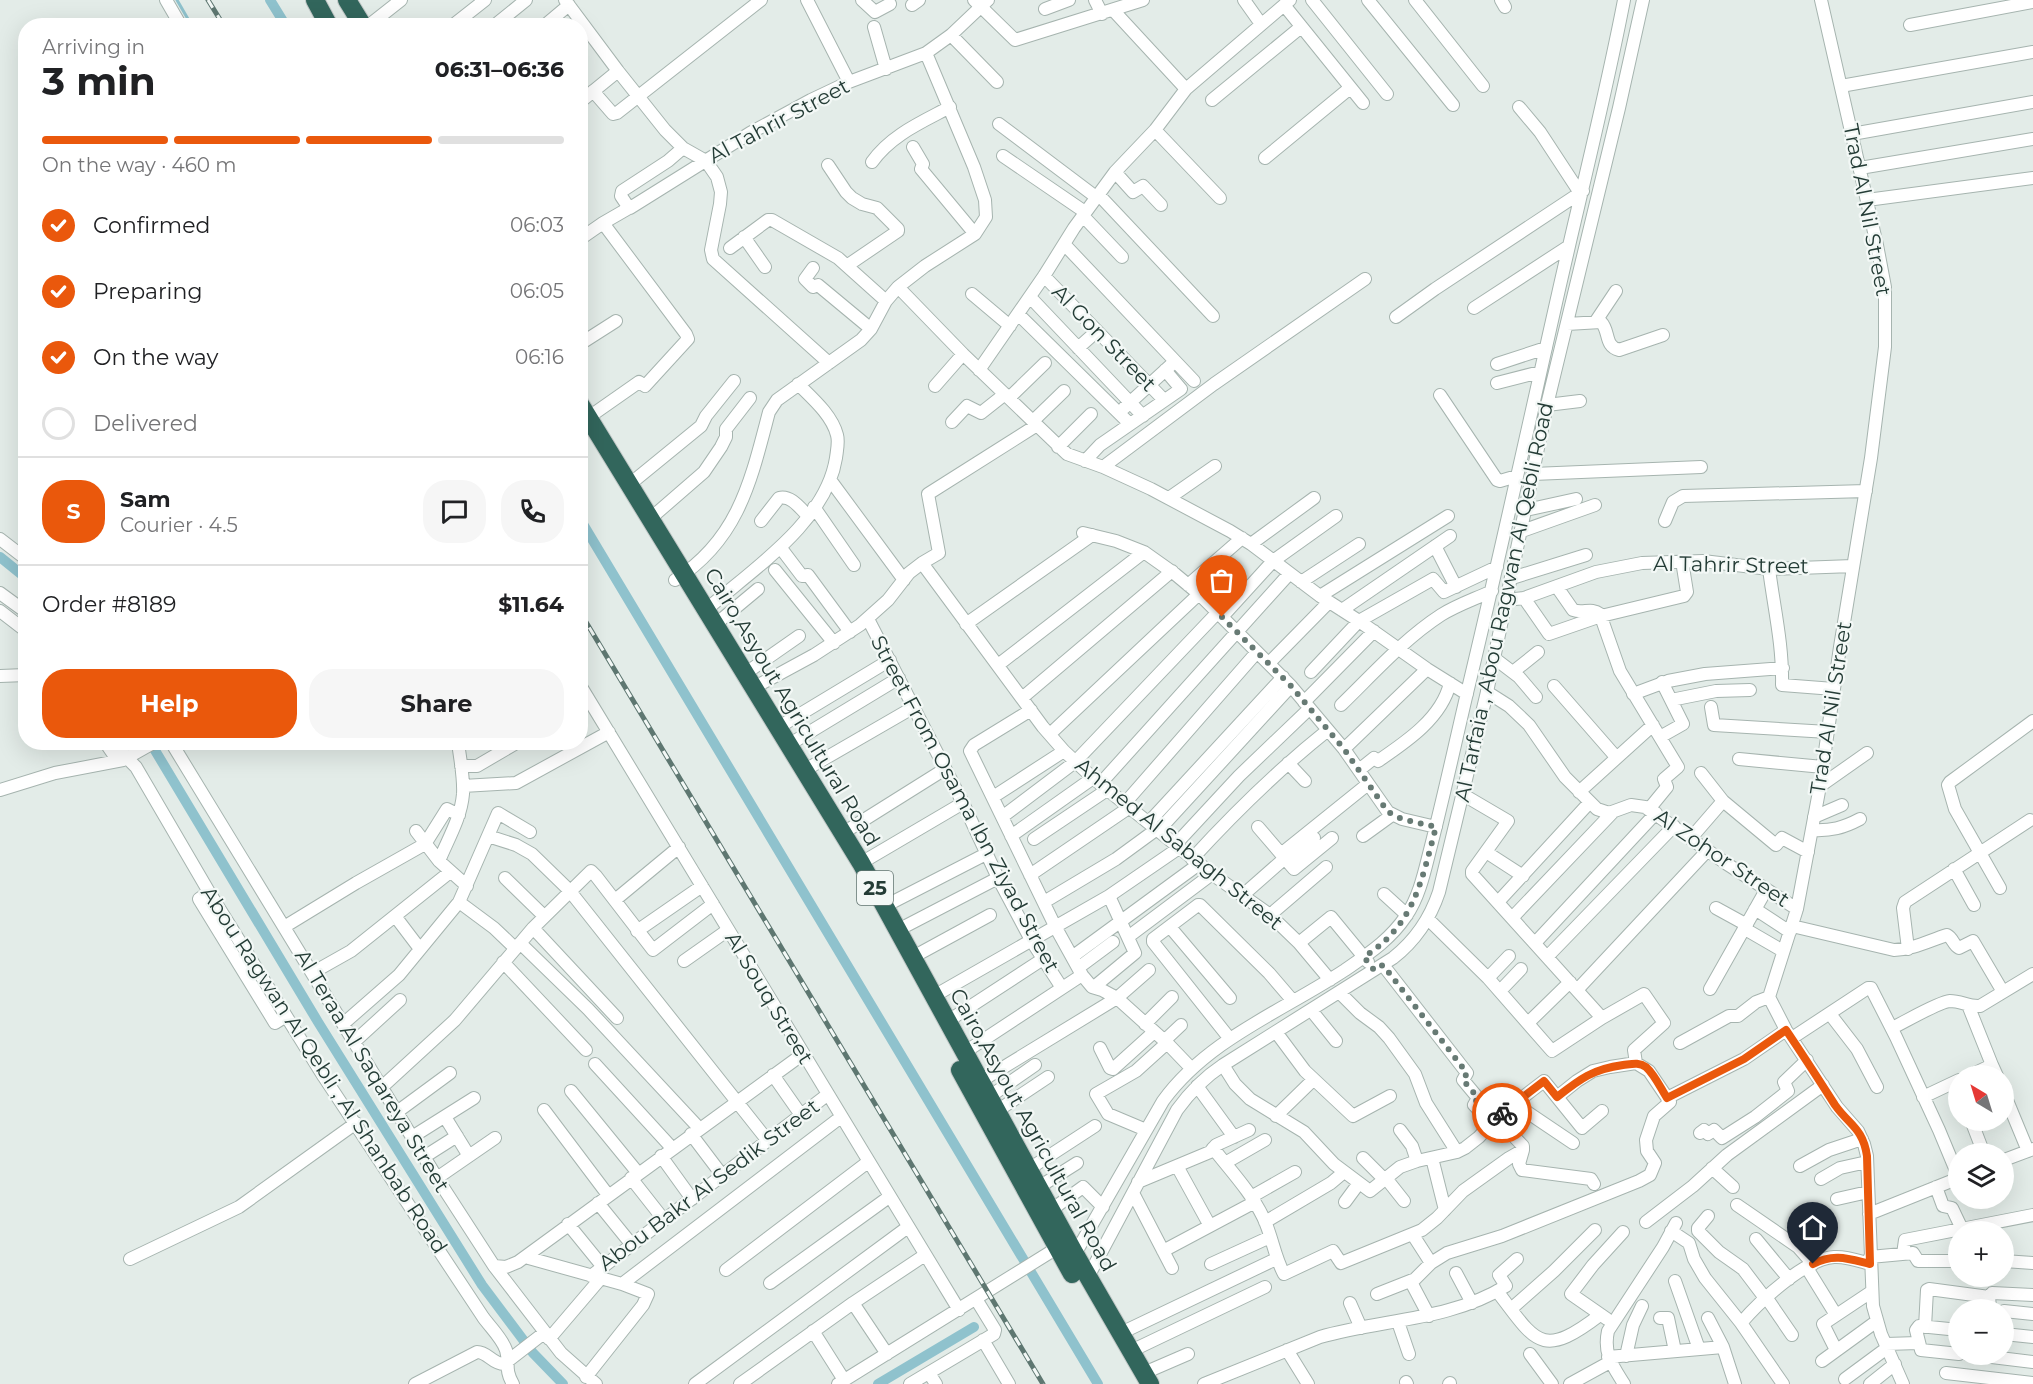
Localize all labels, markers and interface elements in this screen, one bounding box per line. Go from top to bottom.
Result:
text: Arriving in [42,35,145,59]
text: 06:31–06:36 [435,56,564,83]
text: 3 min [42,57,156,105]
street label: Al Tahrir Street [704,73,853,168]
street label: Trad Al Nil Street [1839,122,1896,298]
text: On the way · 460 m [42,153,237,177]
icon: check [42,209,75,242]
text: Confirmed [93,212,210,239]
text: 06:03 [510,213,564,237]
icon: check [42,275,75,308]
text: Preparing [93,278,202,305]
text: 06:05 [510,279,564,303]
street label: Al Gon Street [1047,279,1162,396]
icon: check [42,341,75,374]
text: On the way [93,344,218,371]
text: 06:16 [515,345,564,369]
street label: Al Tarfaia , Abou Ragwan Al Qebli Road [1449,400,1558,804]
text: Delivered [93,410,198,437]
button: chat [423,480,486,543]
button: phone [501,480,564,543]
text: Sam [120,486,171,513]
text: S [66,498,81,525]
text: Courier · 4.5 [120,513,238,537]
street label: Al Tahrir Street [1653,551,1809,578]
pin [1196,555,1247,617]
street label: Cairo,Asyout Agricultural Road [699,563,886,850]
icon: bag [1205,564,1238,597]
text: Order #8189 [42,591,177,618]
text: $11.64 [498,591,564,618]
street label: Trad Al Nil Street [1804,620,1857,796]
street label: Street From Osama Ibn Ziyad Street [866,631,1065,976]
button: Help [42,669,297,738]
button: Share [309,669,564,738]
street label: Ahmed Al Sabagh Street [1071,752,1288,935]
street label: Al Zohor Street [1650,803,1795,912]
road number: 25 [857,871,893,905]
street label: Abou Ragwan Al Qebli , Al Shanbab Road [196,881,453,1258]
street label: Al Souq Street [720,927,819,1068]
street label: Al Teraa Al Saqareya Street [290,945,455,1197]
street label: Cairo,Asyout Agricultural Road [945,984,1122,1276]
north arrow [1948,1065,2014,1131]
map controls [1948,1065,2014,1365]
courier [1472,1083,1532,1143]
street label: Abou Bakr Al Sedik Street [593,1093,824,1276]
icon: bike [1486,1097,1519,1130]
button: layers [1948,1143,2014,1209]
pin [1787,1202,1838,1264]
icon: home [1796,1211,1829,1244]
button: + [1948,1221,2014,1287]
button: − [1948,1299,2014,1365]

